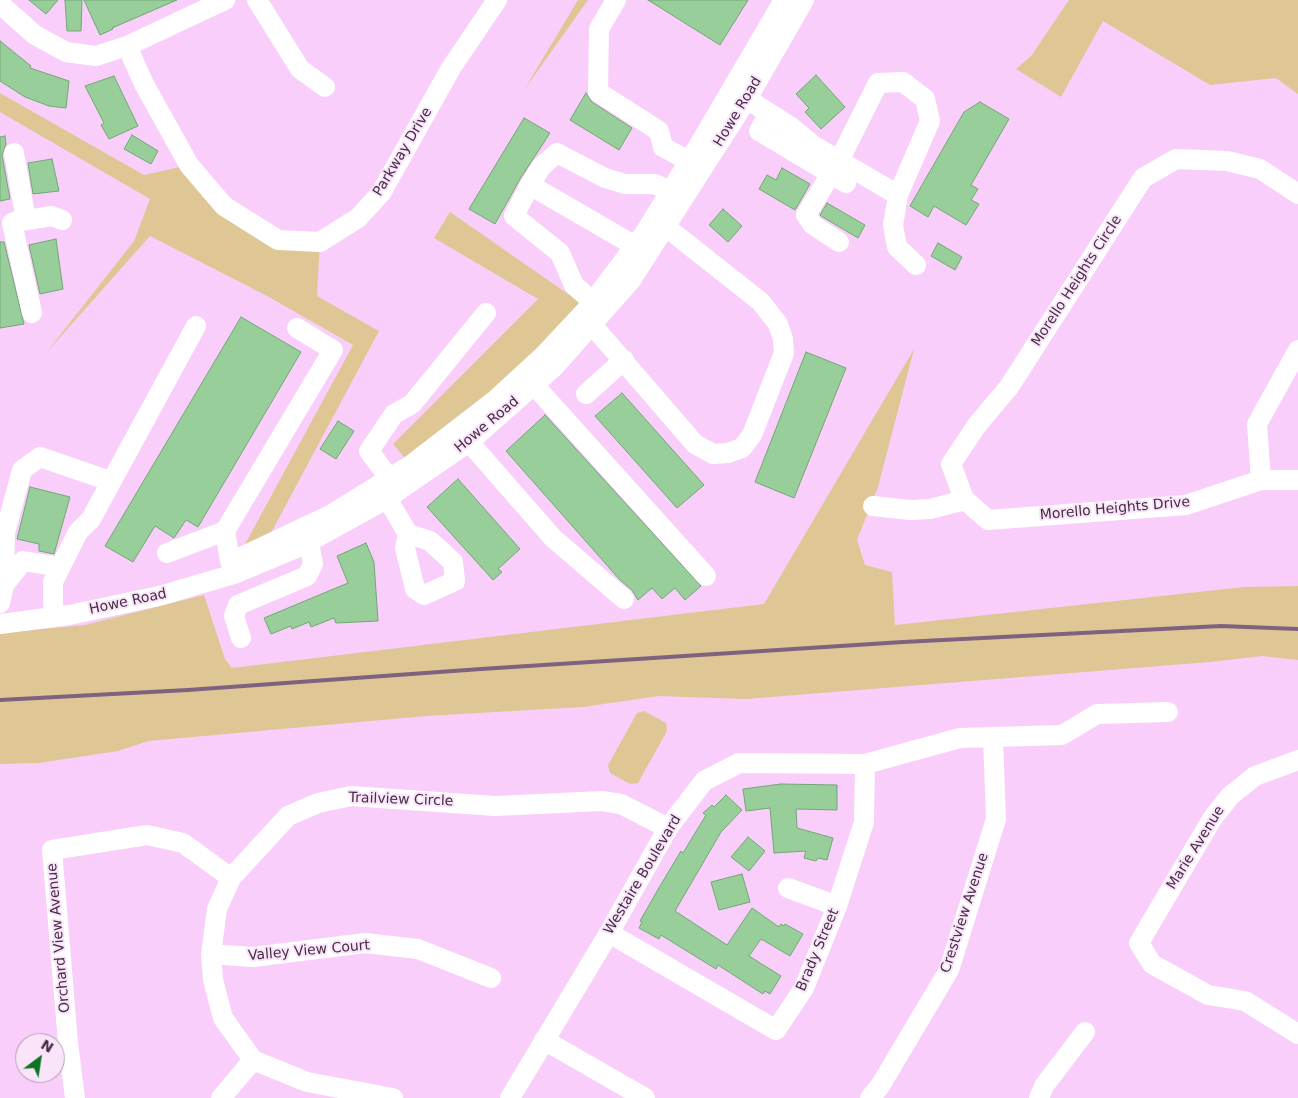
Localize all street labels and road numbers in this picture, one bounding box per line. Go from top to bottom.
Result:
street label: Howe Road [711,74,765,150]
street label: Parkway Drive [370,105,436,199]
street label: Morello Heights Circle [1028,212,1126,350]
street label: Howe Road [451,393,523,457]
street label: Morello Heights Drive [1039,494,1191,524]
street label: Howe Road [88,586,168,618]
street label: Trailview Circle [348,790,454,810]
street label: Marie Avenue [1164,803,1228,893]
street label: Westaire Boulevard [601,812,685,938]
street label: Crestview Avenue [938,851,992,975]
street label: Orchard View Avenue [44,862,74,1014]
street label: Brady Street [793,906,843,994]
street label: Valley View Court [247,937,371,965]

